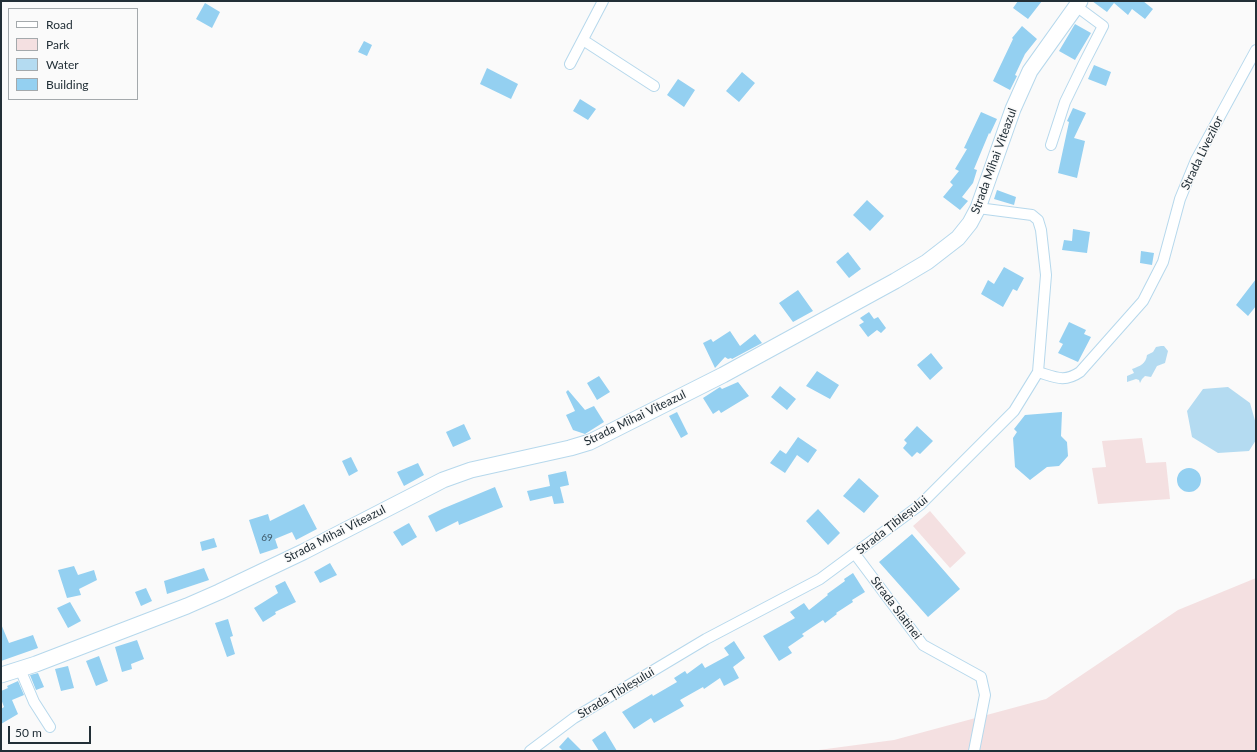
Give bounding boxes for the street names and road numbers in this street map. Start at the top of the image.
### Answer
street label: Strada Mihai Viteazul [968,106,1020,216]
street label: Strada Livezilor [1178,114,1226,192]
street label: Strada Mihai Viteazul [582,387,688,449]
street label: Strada Țibleșului [853,493,931,557]
street label: Strada Mihai Viteazul [282,502,388,566]
street label: Strada Slatinei [868,574,924,642]
street label: Strada Țibleșului [575,665,657,721]

